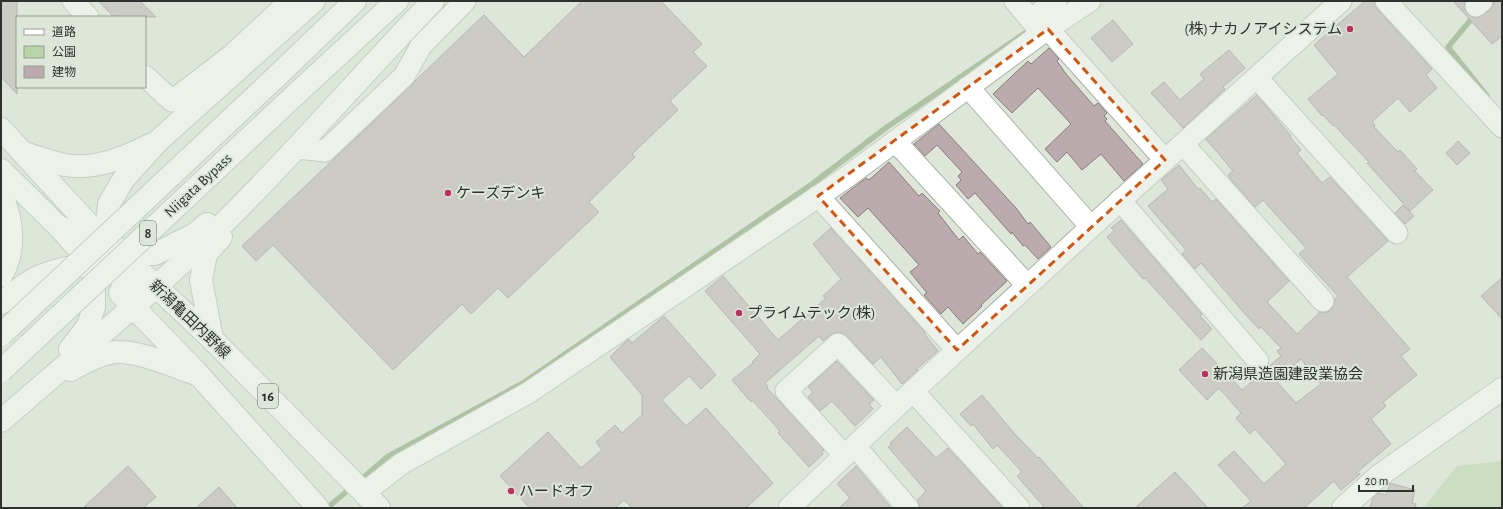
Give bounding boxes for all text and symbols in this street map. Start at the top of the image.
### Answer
legend [16,16,146,88]
place label: (株)ナカノアイシステム [1184,21,1342,37]
marker: (株)ナカノアイシステム [1345,24,1355,34]
text: 道路 [52,25,76,38]
text: 公園 [52,46,76,58]
text: 建物 [52,65,76,78]
street label: Niigata Bypass [162,151,235,220]
place label: ケーズデンキ [456,185,545,201]
marker: ケーズデンキ [443,188,453,198]
road number: 8 [140,221,156,245]
street label: 新潟亀田内野線 [147,277,233,361]
place label: プライムテック(株) [747,305,876,321]
marker: プライムテック(株) [734,308,744,318]
place label: 新潟県造園建設業協会 [1213,365,1363,382]
marker: 新潟県造園建設業協会 [1200,369,1210,379]
road number: 16 [258,384,278,408]
scale bar [1359,467,1413,493]
text: 20 m [1365,475,1388,487]
place label: ハードオフ [519,484,594,499]
marker: ハードオフ [506,486,516,496]

